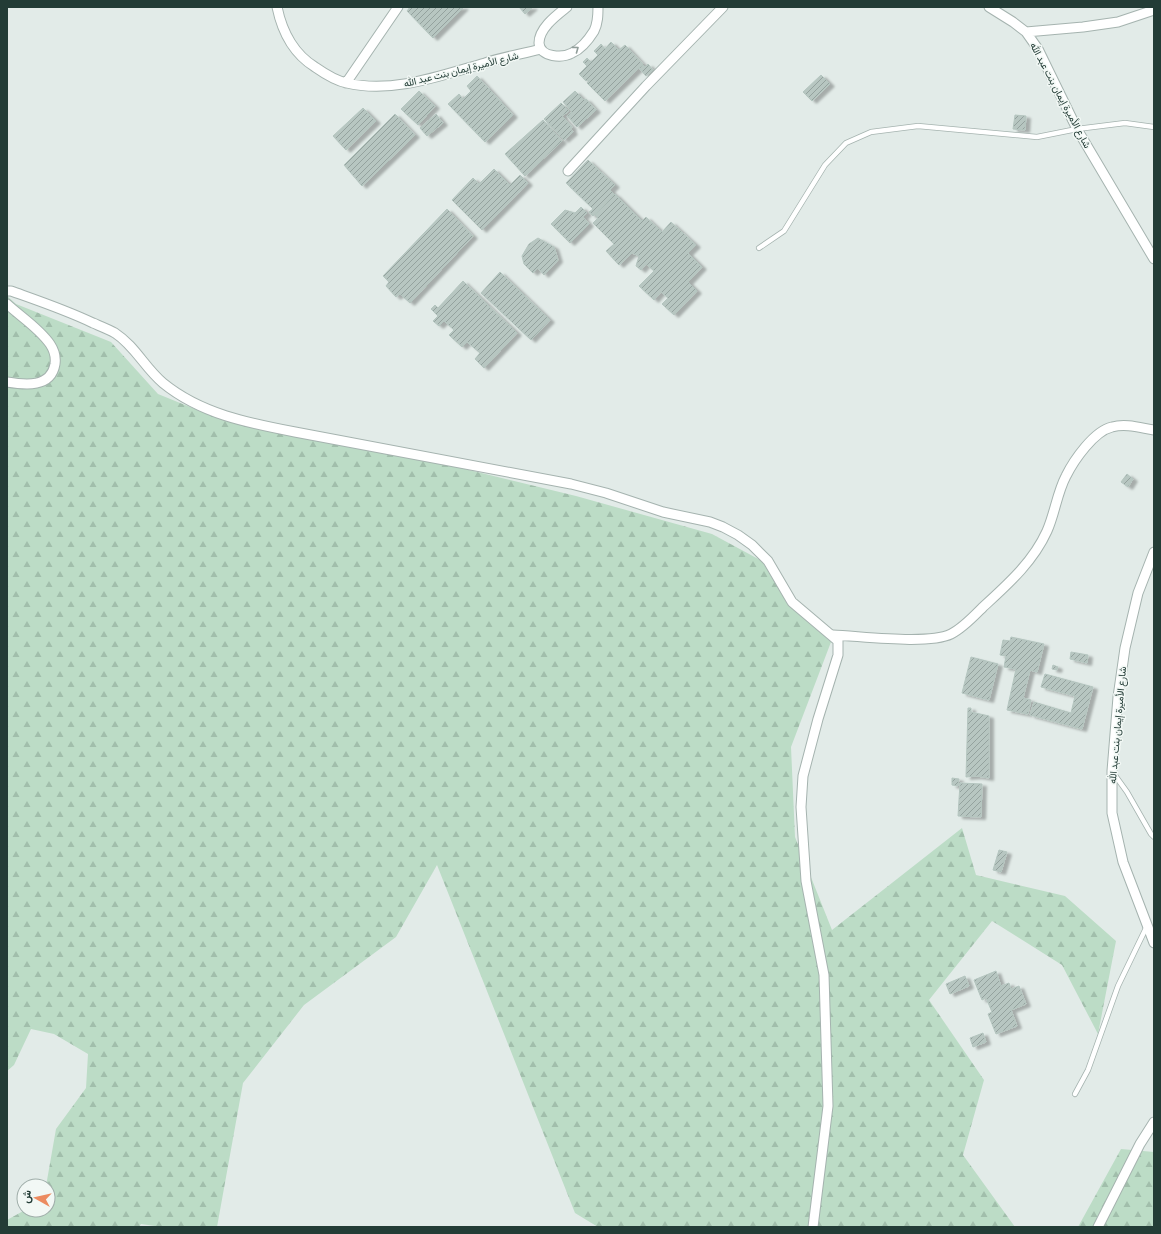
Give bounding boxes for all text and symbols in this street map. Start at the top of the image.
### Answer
street label: شارع الأميرة إيمان بنت عبد الله [1027,40,1095,150]
one-way arrow [572,47,579,54]
street label: شارع الأميرة إيمان بنت عبد الله [402,48,520,90]
street label: شارع الأميرة إيمان بنت عبد الله [1105,666,1129,784]
north arrow [16,1178,56,1218]
text: ش [17,1189,34,1204]

